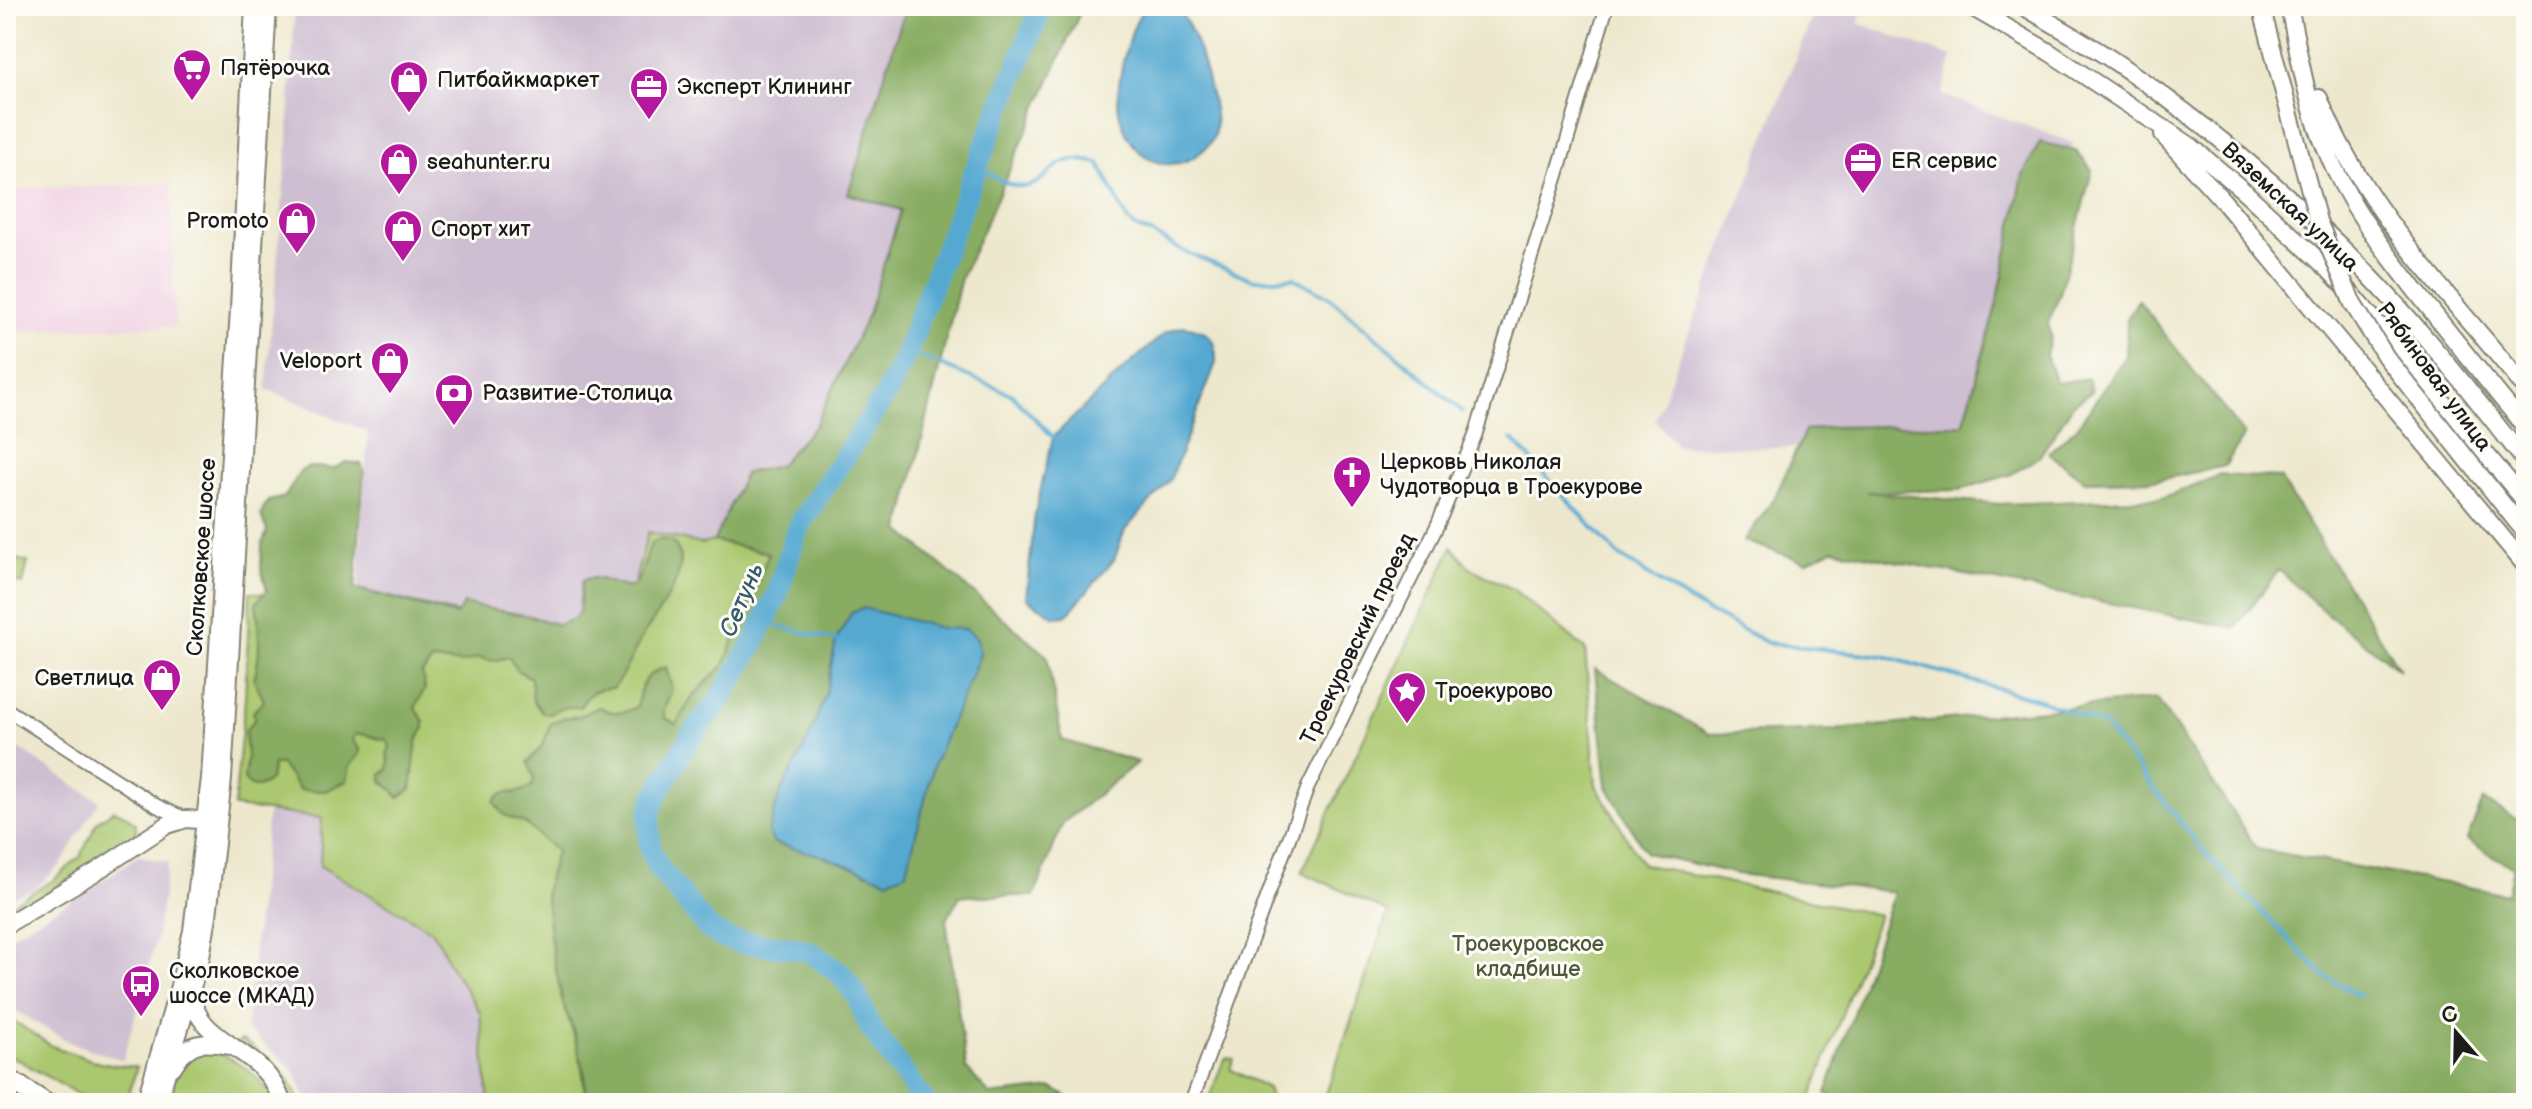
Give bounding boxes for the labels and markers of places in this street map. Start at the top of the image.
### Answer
supermarket icon: Пятёрочка [171,47,213,102]
place label: Пятёрочка [220,55,330,82]
shop icon: Питбайкмаркет [388,59,430,114]
office icon: Эксперт Клининг [628,66,670,121]
place label: Питбайкмаркет [437,67,600,94]
place label: Эксперт Клининг [677,74,852,101]
office icon: ER сервис [1842,140,1884,195]
shop icon: seahunter.ru [378,141,420,196]
place label: ER сервис [1891,148,1997,175]
place label: seahunter.ru [427,149,550,176]
shop icon: Promoto [276,200,318,255]
place label: Promoto [186,208,269,235]
shop icon: Спорт хит [382,208,424,263]
place label: Спорт хит [431,216,531,243]
shop icon: Veloport [369,340,411,395]
place label: Veloport [280,348,362,375]
bank icon: Развитие-Столица [433,372,475,427]
place label: Развитие-Столица [482,380,673,407]
place label: Церковь Николая Чудотворца в Троекурове [1380,449,1643,501]
church icon: Церковь Николая Чудотворца в Троекурове [1331,454,1373,509]
shop icon: Светлица [141,657,183,712]
place label: Светлица [34,665,134,692]
place icon: Троекурово [1386,670,1428,725]
place label: Троекурово [1435,678,1553,705]
place label: Сколковское шоссе (МКАД) [169,958,315,1010]
bus stop icon: Сколковское шоссе (МКАД) [120,963,162,1018]

